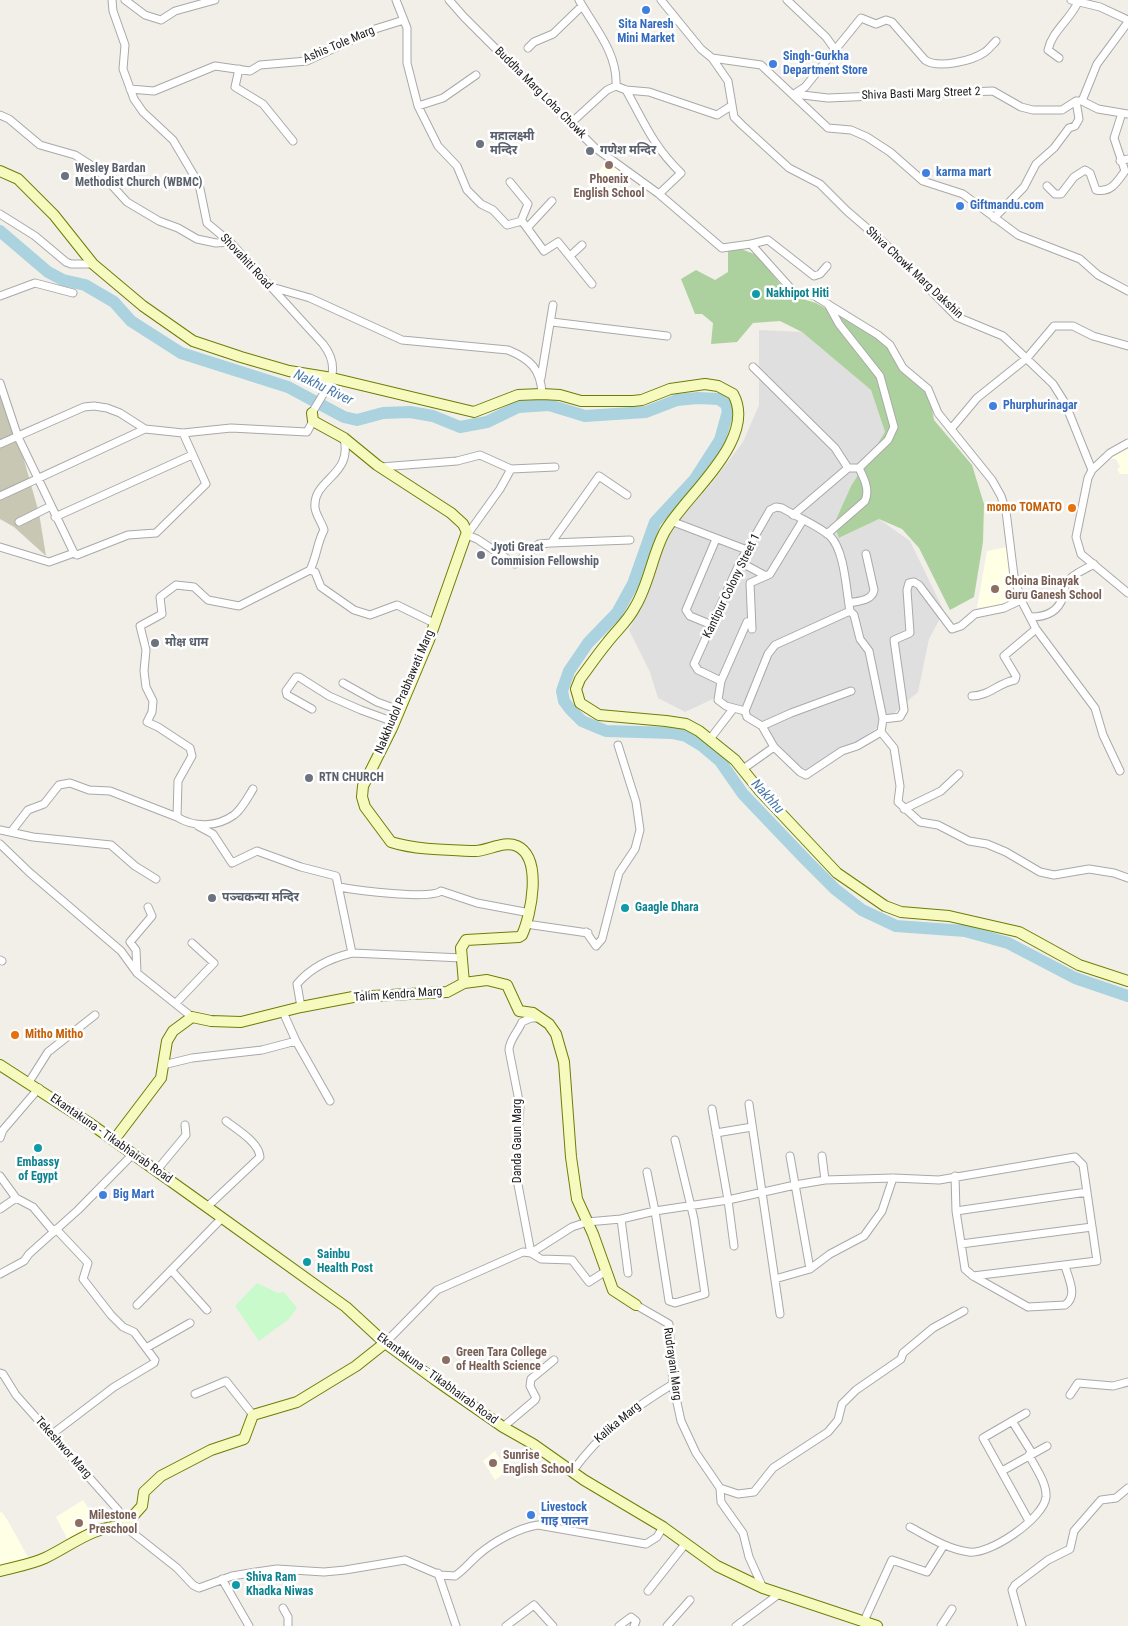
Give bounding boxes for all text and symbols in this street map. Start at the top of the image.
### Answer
marker: Sita Naresh Mini Market [640,4,652,16]
place label: Sita Naresh Mini Market [617,18,675,46]
street label: Ashis Tole Marg [301,23,377,67]
street label: Buddha Marg Loha Chowk [491,44,589,142]
place label: Singh-Gurkha Department Store [783,50,868,78]
marker: Singh-Gurkha Department Store [767,58,779,70]
street label: Shiva Basti Marg Street 2 [861,85,981,103]
place label: महालक्ष्मी मन्दिर [490,130,534,158]
marker: महालक्ष्मी मन्दिर [474,138,486,150]
place label: गणेश मन्दिर [600,144,656,158]
marker: गणेश मन्दिर [584,145,596,157]
marker: Phoenix English School [603,159,615,171]
place label: Wesley Bardan Methodist Church (WBMC) [75,162,202,190]
place label: karma mart [936,166,991,180]
marker: karma mart [920,167,932,179]
marker: Wesley Bardan Methodist Church (WBMC) [59,170,71,182]
place label: Phoenix English School [574,173,644,201]
place label: Giftmandu.com [970,199,1044,213]
marker: Giftmandu.com [954,200,966,212]
street label: Shiva Chowk Marg Dakshin [862,224,966,322]
street label: Shovahiti Road [217,231,275,293]
place label: Nakhipot Hiti [766,287,829,301]
marker: Nakhipot Hiti [750,288,762,300]
water label: Nakhu River [291,366,355,410]
place label: Phurphurinagar [1003,399,1078,413]
marker: Phurphurinagar [987,400,999,412]
place label: momo TOMATO [987,501,1062,515]
marker: momo TOMATO [1066,502,1078,514]
street label: Kantipur Colony Street 1 [700,531,764,641]
place label: Jyoti Great Commision Fellowship [491,541,599,569]
marker: Jyoti Great Commision Fellowship [475,549,487,561]
place label: Choina Binayak Guru Ganesh School [1005,575,1102,603]
marker: Choina Binayak Guru Ganesh School [989,583,1001,595]
street label: Nakkhudol Prabhawati Marg [372,628,438,756]
place label: मोक्ष धाम [165,636,208,650]
marker: मोक्ष धाम [149,637,161,649]
place label: RTN CHURCH [319,771,384,785]
marker: RTN CHURCH [303,772,315,784]
water label: Nakhhu [747,776,787,818]
place label: पञ्चकन्या मन्दिर [222,891,299,905]
marker: पञ्चकन्या मन्दिर [206,892,218,904]
place label: Gaagle Dhara [635,901,699,915]
marker: Gaagle Dhara [619,902,631,914]
street label: Talim Kendra Marg [353,985,443,1005]
place label: Mitho Mitho [25,1028,83,1042]
marker: Mitho Mitho [9,1029,21,1041]
street label: Ekantakuna - Tikabhairab Road [47,1091,175,1187]
street label: Danda Gaun Marg [511,1099,525,1183]
marker: Embassy of Egypt [32,1142,44,1154]
place label: Embassy of Egypt [17,1156,59,1184]
place label: Big Mart [113,1188,154,1202]
marker: Big Mart [97,1189,109,1201]
place label: Sainbu Health Post [317,1248,373,1276]
marker: Sainbu Health Post [301,1256,313,1268]
street label: Rudrayani Marg [660,1327,684,1401]
street label: Ekantakuna - Tikabhairab Road [374,1330,500,1428]
place label: Green Tara College of Health Science [456,1346,547,1374]
marker: Green Tara College of Health Science [440,1354,452,1366]
street label: Kalika Marg [592,1399,644,1447]
street label: Tekeshwor Marg [32,1414,94,1482]
place label: Sunrise English School [503,1449,574,1477]
marker: Sunrise English School [487,1457,499,1469]
place label: Livestock गाइ पालन [541,1501,588,1529]
place label: Milestone Preschool [89,1509,137,1537]
marker: Livestock गाइ पालन [525,1509,537,1521]
marker: Milestone Preschool [73,1517,85,1529]
place label: Shiva Ram Khadka Niwas [246,1571,313,1599]
marker: Shiva Ram Khadka Niwas [230,1579,242,1591]

